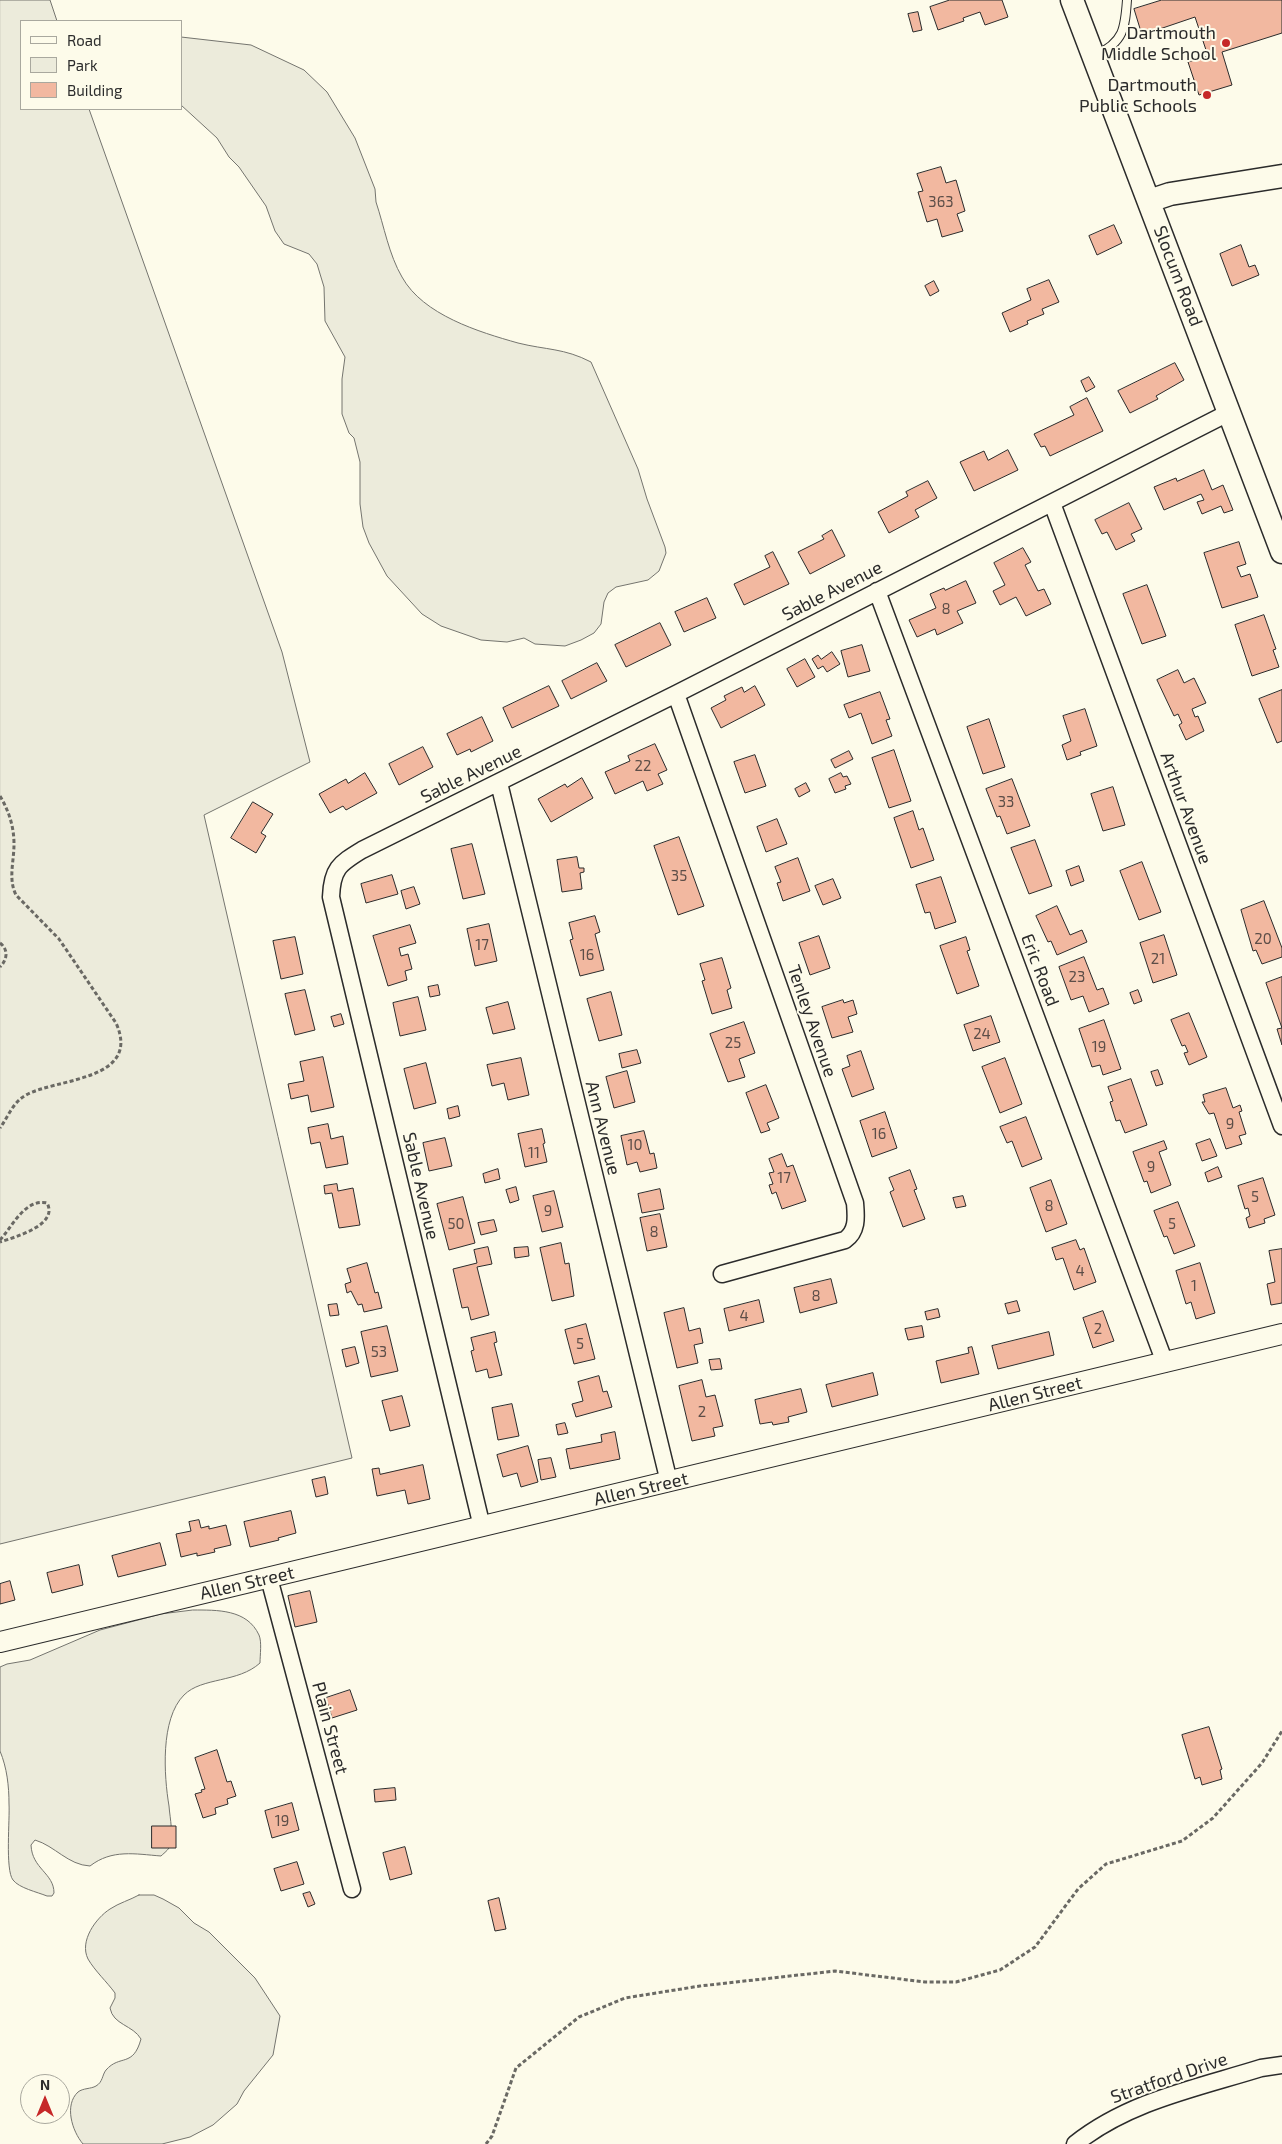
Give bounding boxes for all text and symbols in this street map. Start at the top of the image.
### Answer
legend [20,20,182,110]
place label: Dartmouth Middle School [1101,22,1216,64]
text: Road [67,31,102,49]
marker: Dartmouth Middle School [1220,37,1232,49]
text: Park [67,56,98,74]
place label: Dartmouth Public Schools [1079,74,1197,116]
text: Building [67,81,122,99]
marker: Dartmouth Public Schools [1201,89,1213,101]
house number: 363 [928,193,954,211]
street label: Slocum Road [1149,223,1207,329]
street label: Sable Avenue [778,557,886,625]
house number: 8 [941,600,951,618]
street label: Sable Avenue [417,740,525,808]
street label: Arthur Avenue [1156,749,1216,867]
house number: 22 [635,757,651,775]
house number: 33 [998,793,1014,811]
house number: 35 [671,867,687,885]
house number: 20 [1254,930,1272,948]
street label: Eric Road [1016,931,1064,1009]
house number: 17 [475,936,489,954]
house number: 16 [580,946,594,964]
house number: 21 [1151,950,1165,968]
street label: Tenley Avenue [783,962,841,1080]
house number: 23 [1069,968,1085,986]
house number: 24 [973,1025,991,1043]
house number: 25 [725,1034,741,1052]
house number: 19 [1092,1038,1106,1056]
street label: Ann Avenue [581,1079,625,1177]
house number: 9 [1226,1115,1234,1133]
house number: 16 [872,1125,886,1143]
street label: Sable Avenue [398,1130,444,1242]
house number: 10 [627,1136,643,1154]
house number: 11 [528,1144,540,1162]
house number: 9 [1147,1158,1155,1176]
house number: 17 [777,1169,791,1187]
house number: 5 [1251,1188,1259,1206]
house number: 8 [1044,1197,1054,1215]
house number: 9 [544,1202,552,1220]
house number: 50 [447,1215,465,1233]
house number: 5 [1168,1215,1176,1233]
house number: 8 [649,1223,659,1241]
house number: 4 [1075,1262,1085,1280]
house number: 1 [1191,1277,1197,1295]
house number: 8 [811,1287,821,1305]
house number: 4 [739,1307,749,1325]
house number: 2 [1094,1320,1102,1338]
house number: 5 [576,1335,584,1353]
house number: 53 [371,1343,387,1361]
street label: Allen Street [986,1372,1084,1416]
house number: 2 [698,1403,706,1421]
street label: Allen Street [592,1468,690,1510]
street label: Allen Street [198,1562,296,1604]
street label: Plain Street [307,1679,353,1777]
house number: 19 [275,1812,289,1830]
street label: Stratford Drive [1108,2048,1230,2108]
north arrow [20,2074,70,2124]
text: N [40,2076,50,2093]

